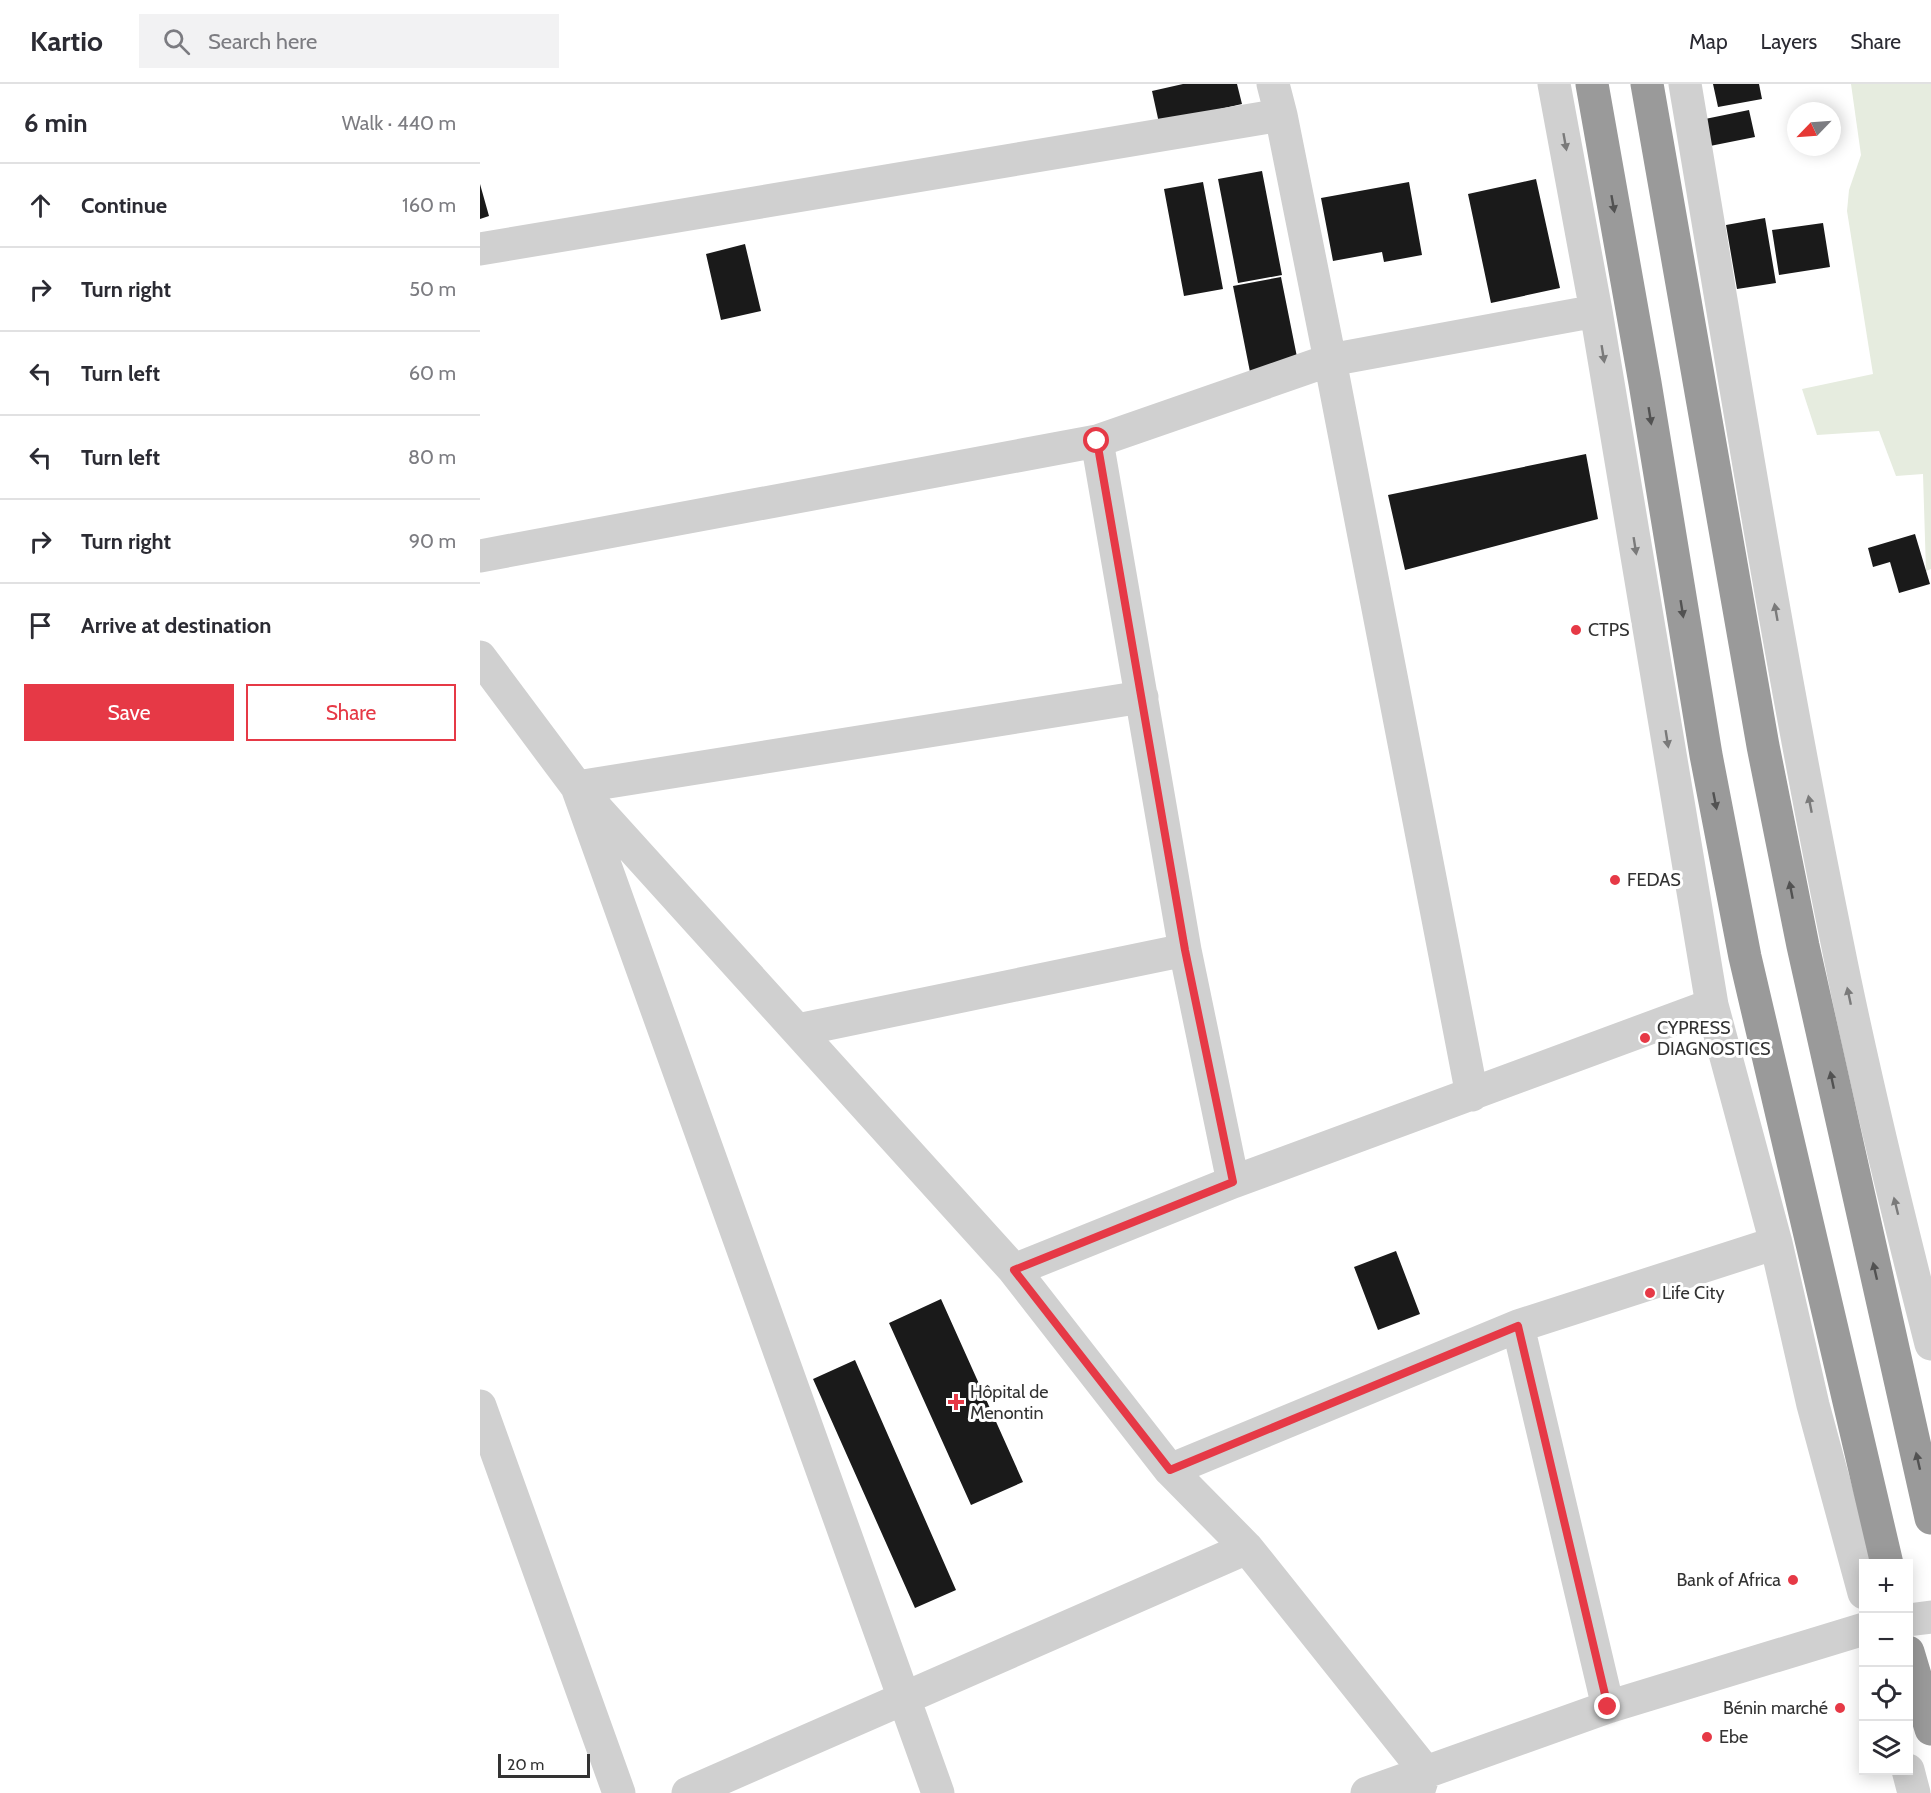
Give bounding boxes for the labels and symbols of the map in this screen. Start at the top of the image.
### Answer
north arrow [1787,102,1841,156]
one-way arrow [1561,132,1570,151]
one-way arrow [1609,194,1618,213]
one-way arrow [1599,345,1608,364]
one-way arrow [1646,407,1655,426]
route start [1083,427,1109,453]
one-way arrow [1631,537,1640,556]
one-way arrow [1678,599,1687,618]
one-way arrow [1771,603,1780,622]
place label: CTPS [1588,619,1630,641]
marker: CTPS [1569,623,1583,637]
one-way arrow [1663,729,1672,748]
one-way arrow [1711,792,1720,811]
one-way arrow [1805,795,1814,814]
place label: FEDAS [1627,869,1681,891]
marker: FEDAS [1608,873,1622,887]
one-way arrow [1786,880,1796,899]
one-way arrow [1843,986,1853,1005]
place label: CYPRESS DIAGNOSTICS [1657,1017,1771,1060]
marker: CYPRESS DIAGNOSTICS [1638,1031,1652,1045]
one-way arrow [1827,1071,1837,1090]
one-way arrow [1890,1197,1900,1215]
one-way arrow [1869,1261,1879,1280]
place label: Life City [1662,1282,1725,1304]
marker: Life City [1643,1286,1657,1300]
place label: Hôpital de Menontin [970,1381,1048,1424]
marker: Hôpital de Menontin [947,1393,965,1411]
one-way arrow [1913,1451,1922,1470]
place label: Bank of Africa [1677,1569,1781,1591]
marker: Bank of Africa [1786,1573,1800,1587]
route end [1594,1693,1620,1719]
place label: Bénin marché [1723,1697,1828,1719]
marker: Bénin marché [1833,1701,1847,1715]
place label: Ebe [1719,1726,1748,1748]
marker: Ebe [1700,1730,1714,1744]
scale bar [498,1751,590,1778]

